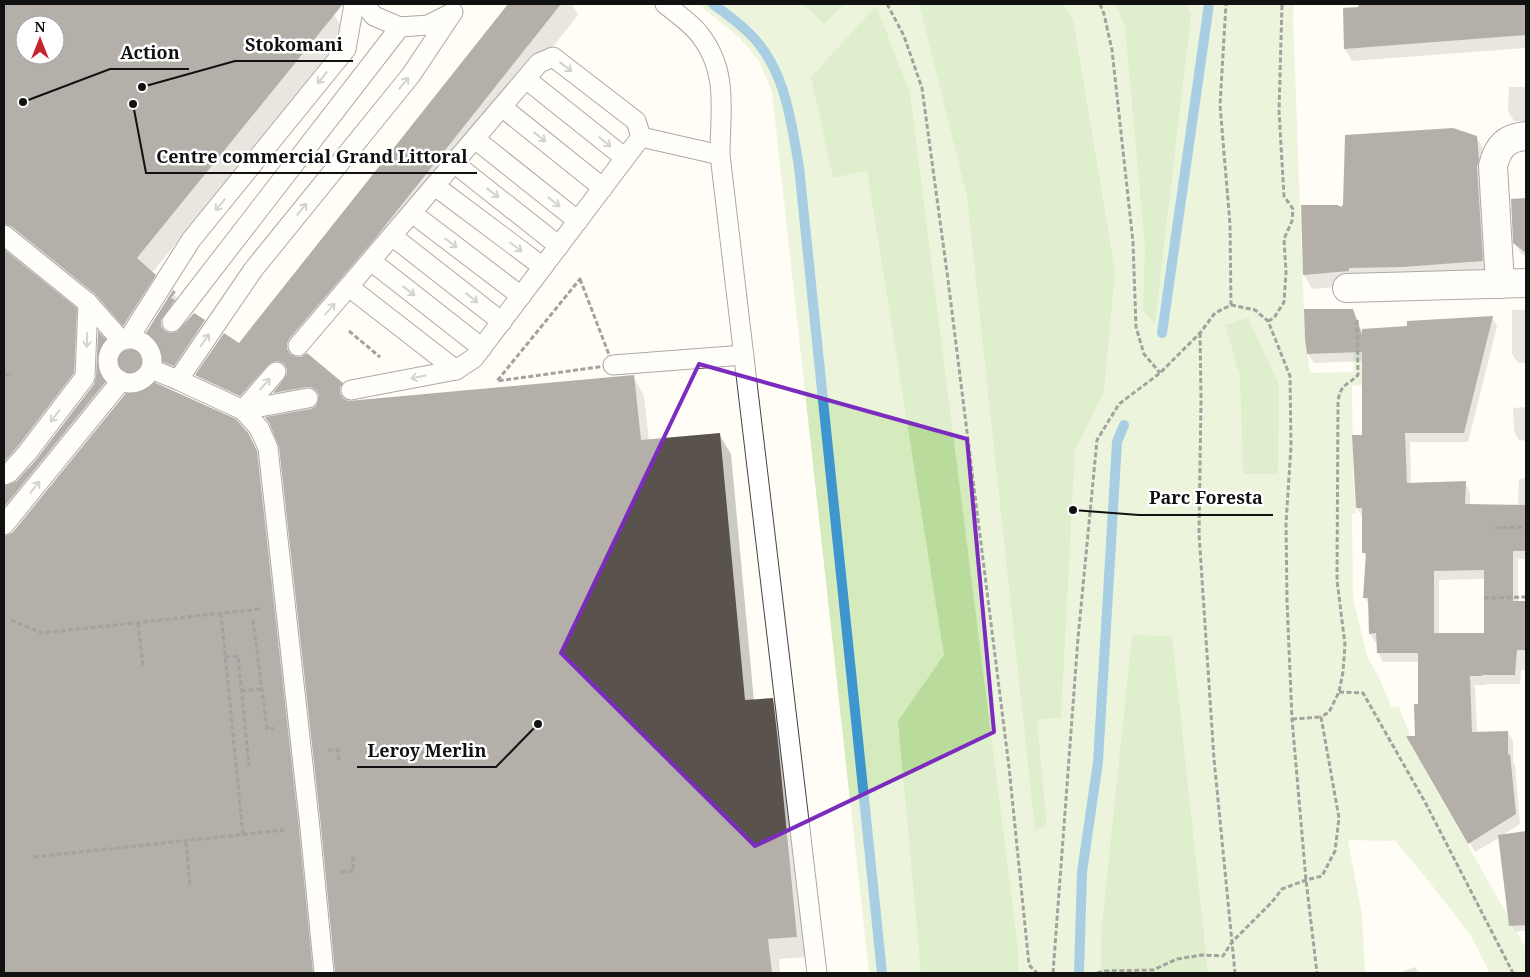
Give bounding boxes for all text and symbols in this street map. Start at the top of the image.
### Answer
north arrow [15,15,65,65]
text: N [34,17,46,36]
callout: Stokomani [235,28,353,61]
text: Stokomani [245,32,344,56]
callout: Action [110,36,189,69]
text: Action [120,40,180,64]
one-way arrow [559,62,572,73]
one-way arrow [316,72,327,85]
one-way arrow [399,77,410,90]
one-way arrow [533,132,546,143]
one-way arrow [598,136,611,147]
callout: Centre commercial Grand Littoral [146,140,477,173]
text: Centre commercial Grand Littoral [156,144,468,168]
one-way arrow [486,188,499,199]
one-way arrow [547,197,561,207]
one-way arrow [214,198,225,211]
one-way arrow [297,203,308,216]
one-way arrow [444,238,458,248]
one-way arrow [509,242,523,252]
one-way arrow [402,286,415,297]
one-way arrow [465,293,478,304]
one-way arrow [324,303,335,316]
one-way arrow [82,332,91,348]
one-way arrow [200,333,210,347]
one-way arrow [410,373,426,383]
one-way arrow [259,378,270,391]
one-way arrow [50,409,61,422]
one-way arrow [29,481,40,494]
callout: Parc Foresta [1139,482,1273,515]
text: Parc Foresta [1149,485,1263,509]
callout: Leroy Merlin [357,734,496,767]
text: Leroy Merlin [368,738,486,762]

